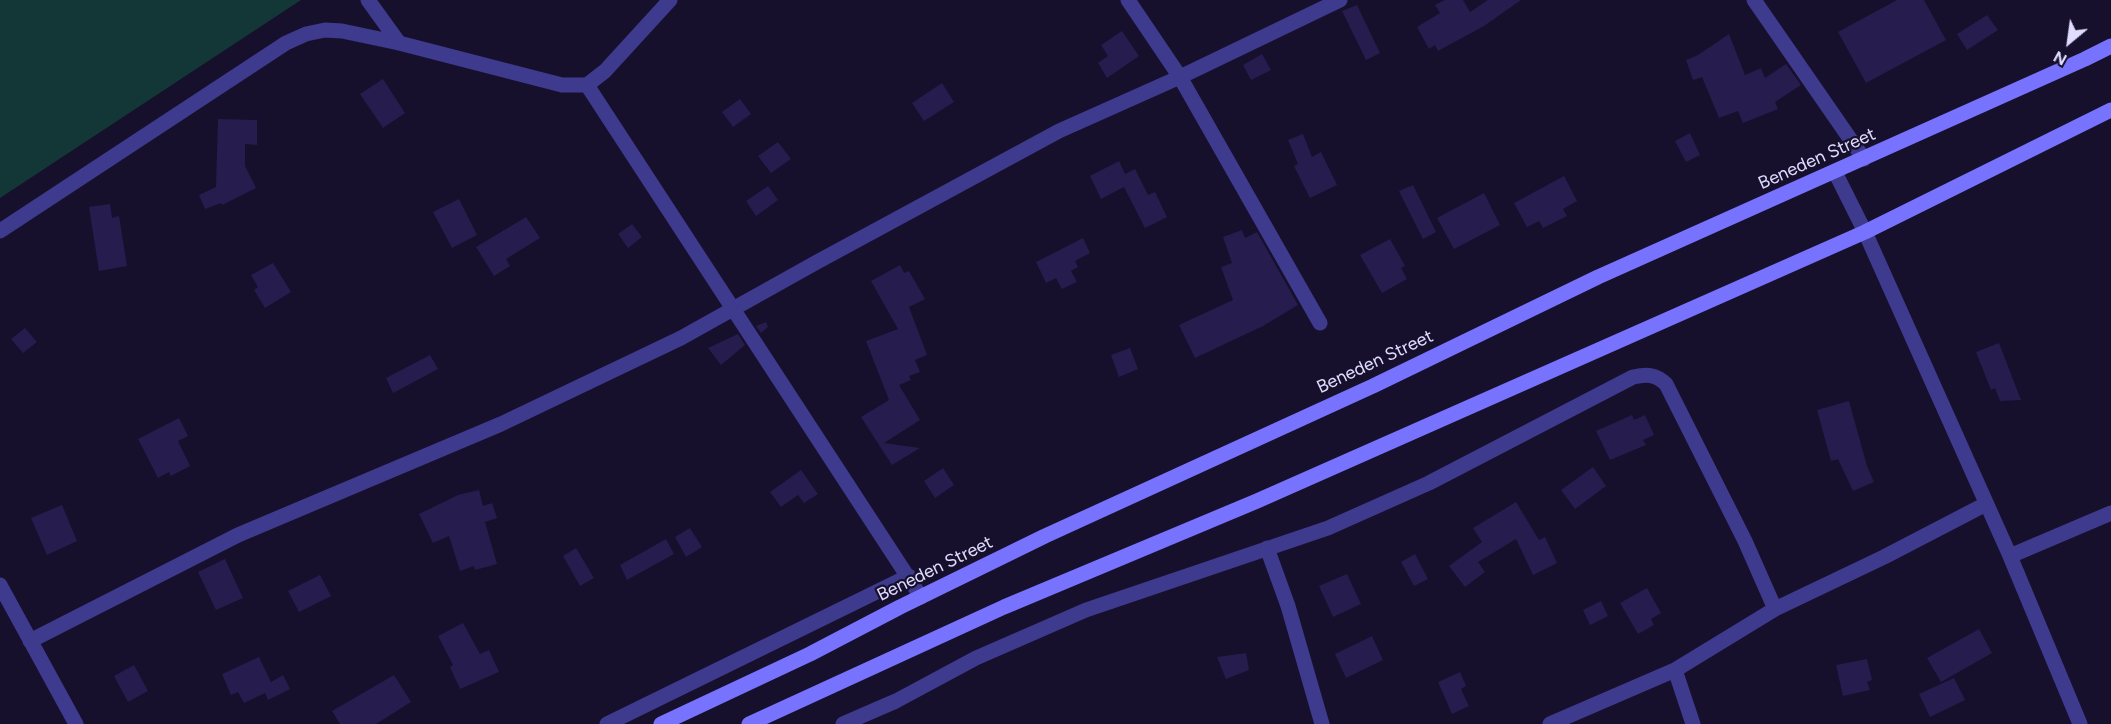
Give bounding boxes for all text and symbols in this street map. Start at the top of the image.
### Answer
north arrow [2039,12,2099,72]
text: N [2050,47,2070,69]
street label: Beneden Street [1755,124,1879,194]
street label: Beneden Street [1313,326,1437,398]
street label: Beneden Street [874,532,996,606]

